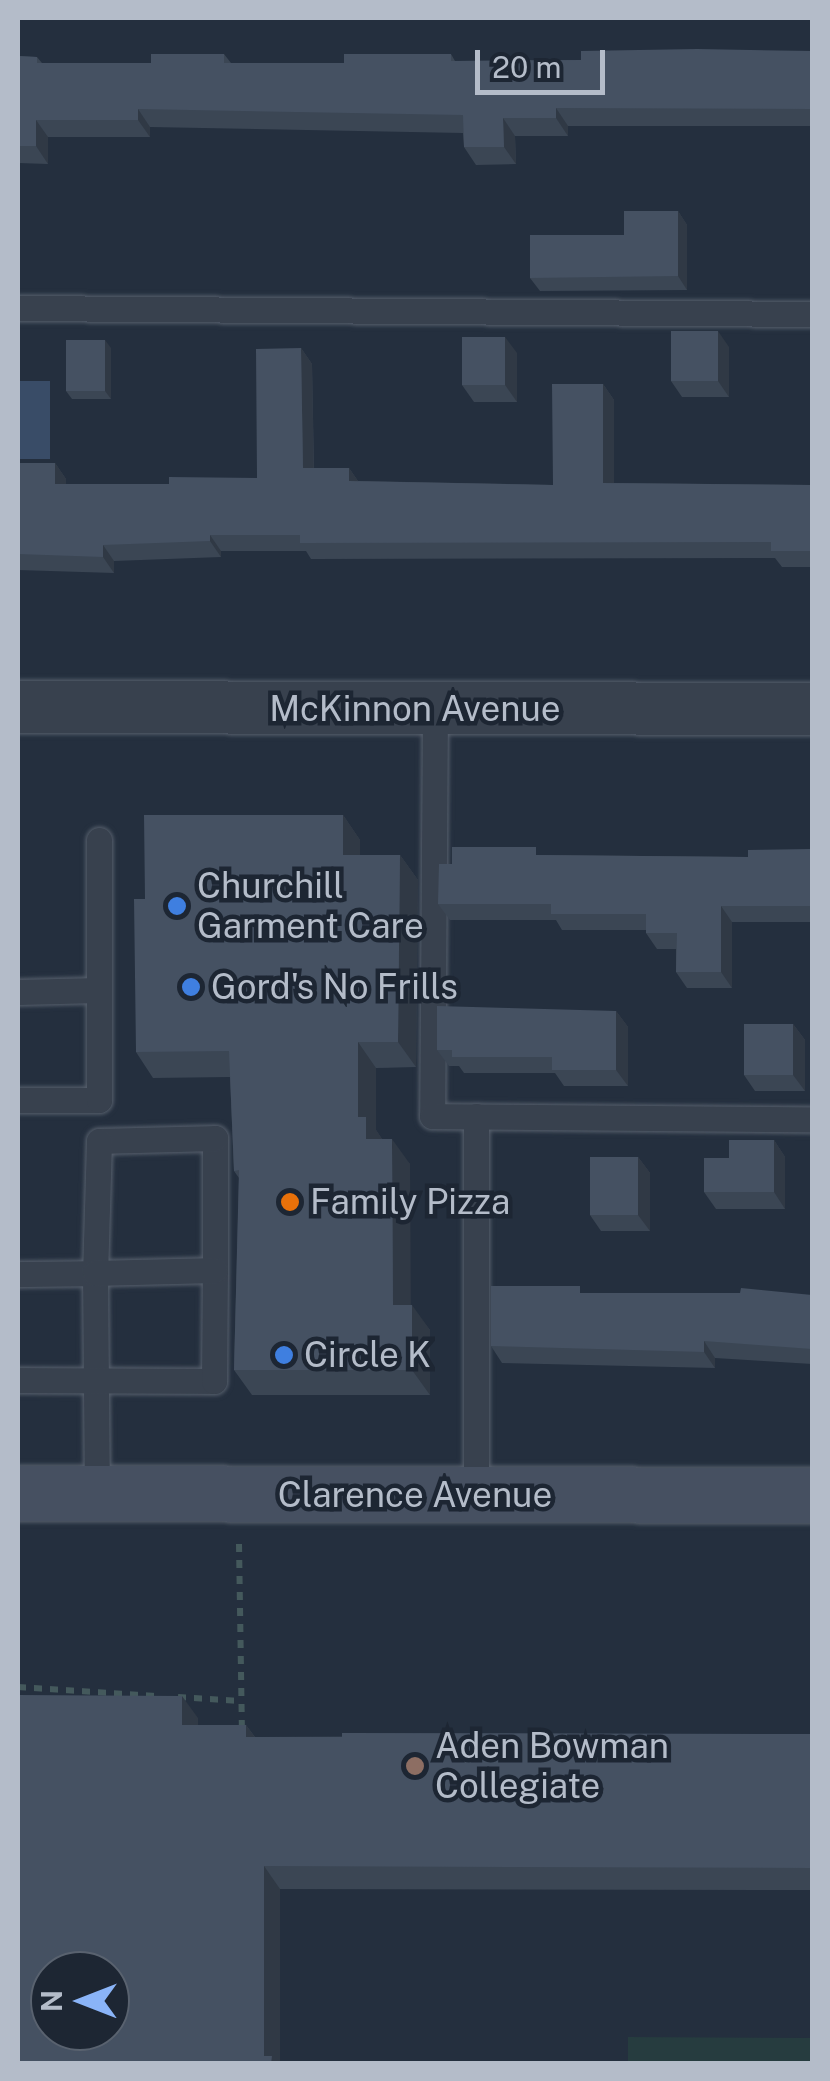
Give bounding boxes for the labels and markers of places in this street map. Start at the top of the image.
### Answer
place label: Churchill Garment Care [197,865,424,947]
marker: Churchill Garment Care [166,895,188,917]
place label: Gord's No Frills [211,966,458,1008]
marker: Gord's No Frills [180,976,202,998]
place label: Family Pizza [310,1181,511,1223]
marker: Family Pizza [279,1191,301,1213]
place label: Circle K [304,1334,431,1376]
marker: Circle K [273,1344,295,1366]
place label: Aden Bowman Collegiate [435,1725,669,1807]
marker: Aden Bowman Collegiate [404,1755,426,1777]

